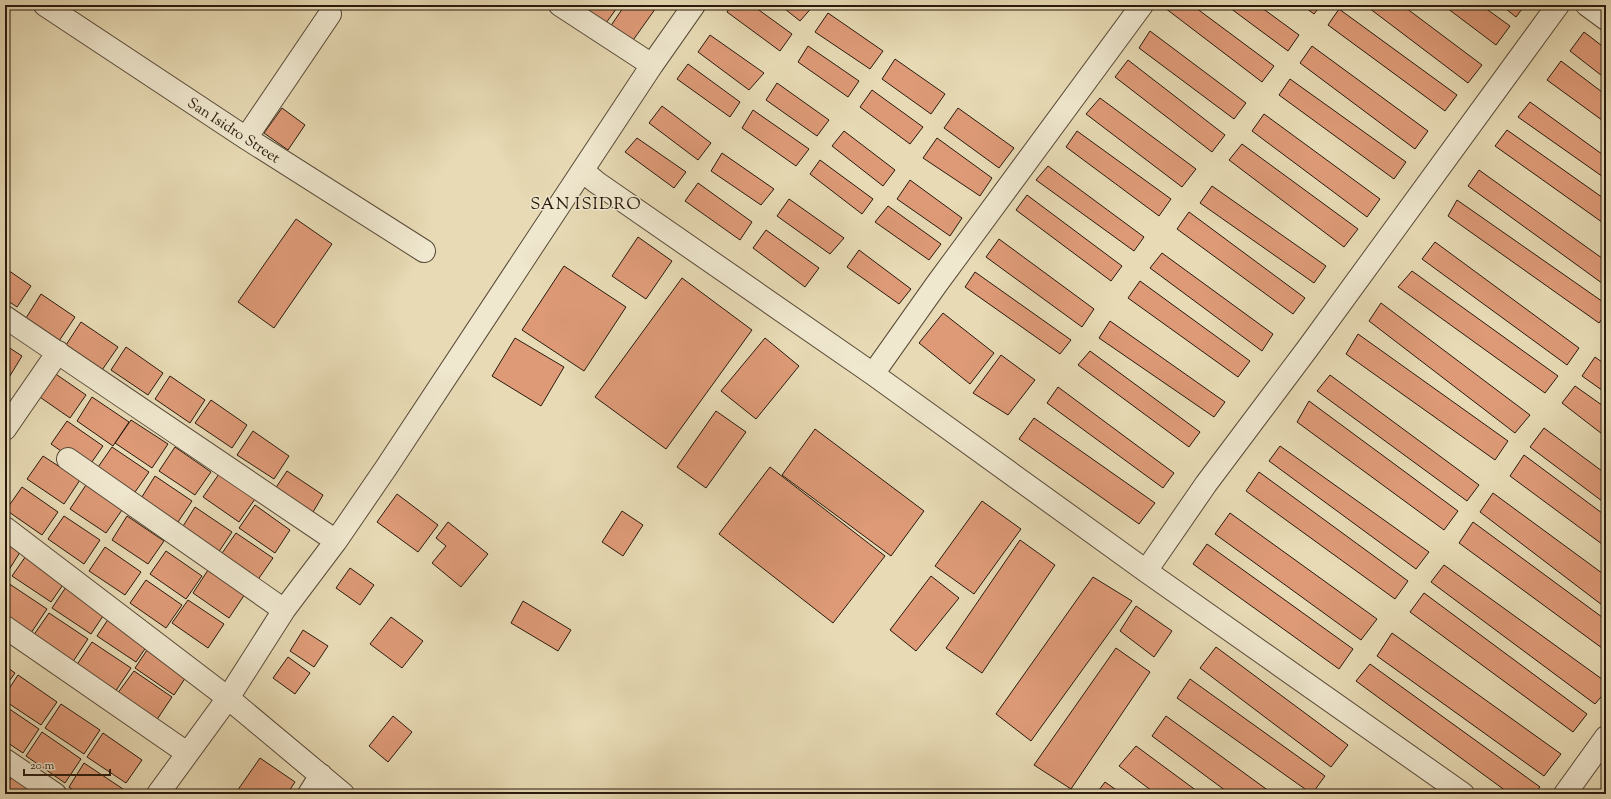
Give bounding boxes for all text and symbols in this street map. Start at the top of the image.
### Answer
street label: San Isidro Street [183,93,284,169]
district label: SAN ISIDRO [530,193,642,217]
scale bar [24,751,110,777]
text: 20 m [30,757,55,775]

